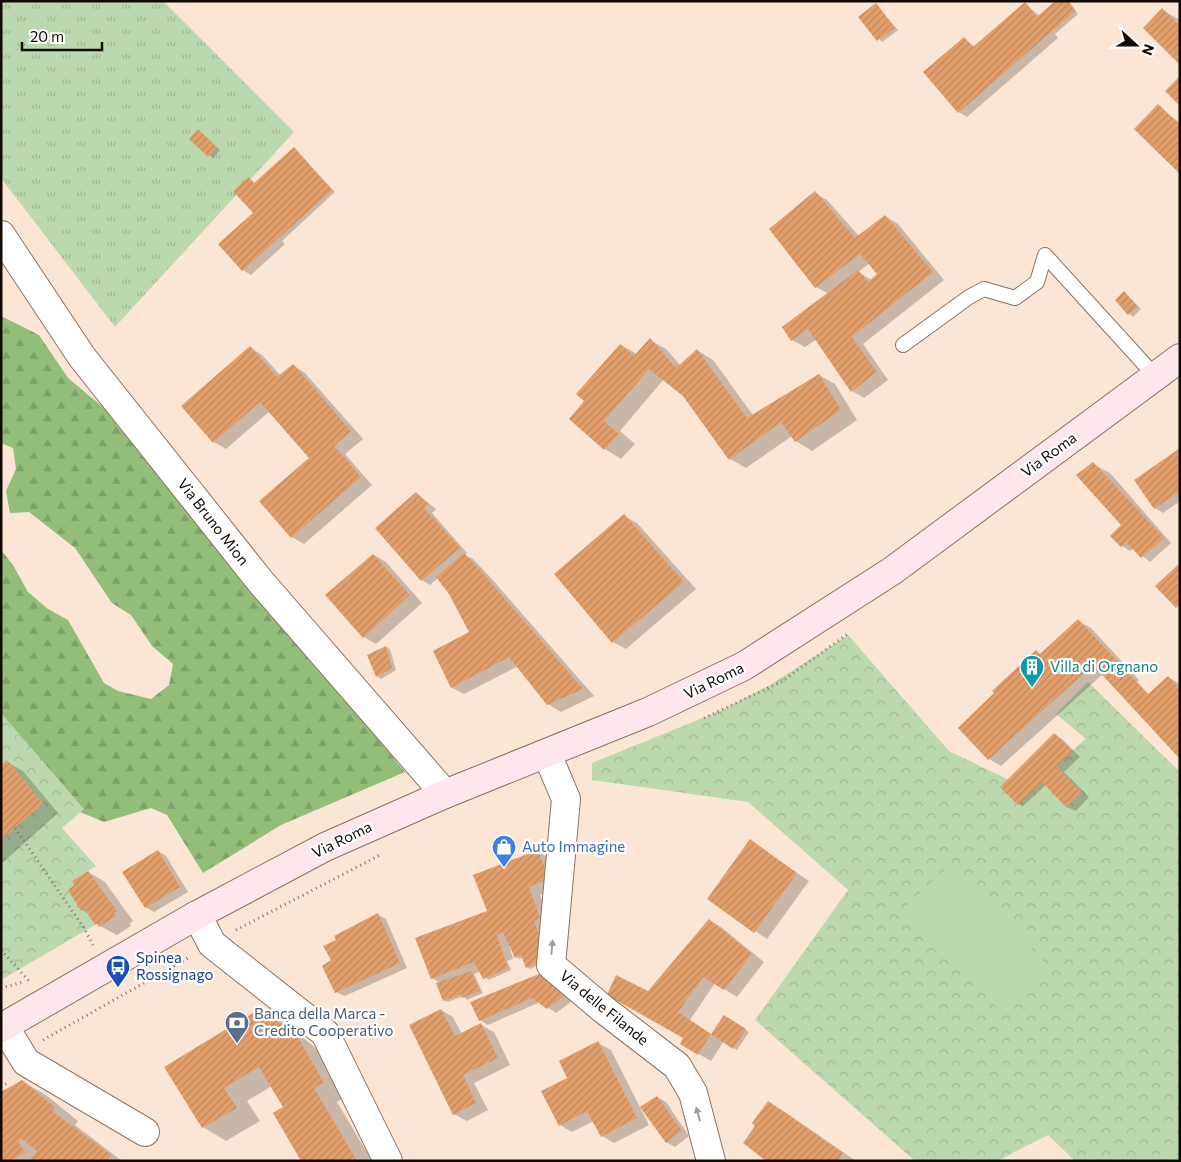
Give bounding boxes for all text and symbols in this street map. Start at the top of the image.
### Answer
scale bar [22,20,102,52]
north arrow [1111,20,1161,70]
text: 20 m [30,27,64,45]
text: N [1139,42,1158,58]
street label: Via Roma [1017,428,1080,480]
street label: Via Bruno Mion [174,474,253,568]
building icon: Villa di Orgnano [1019,654,1045,688]
place label: Villa di Orgnano [1050,657,1158,675]
street label: Via Roma [681,658,746,702]
street label: Via Roma [309,817,374,861]
shop icon: Auto Immagine [491,834,517,868]
place label: Auto Immagine [522,837,625,855]
one-way arrow [549,939,557,955]
place label: Spinea Rossignago [136,948,213,983]
bus stop icon: Spinea Rossignago [105,954,131,988]
street label: Via delle Filande [557,966,653,1049]
place label: Banca della Marca - Credito Cooperativo [254,1004,393,1039]
bank icon: Banca della Marca - Credito Cooperativo [224,1010,250,1044]
one-way arrow [694,1106,702,1121]

